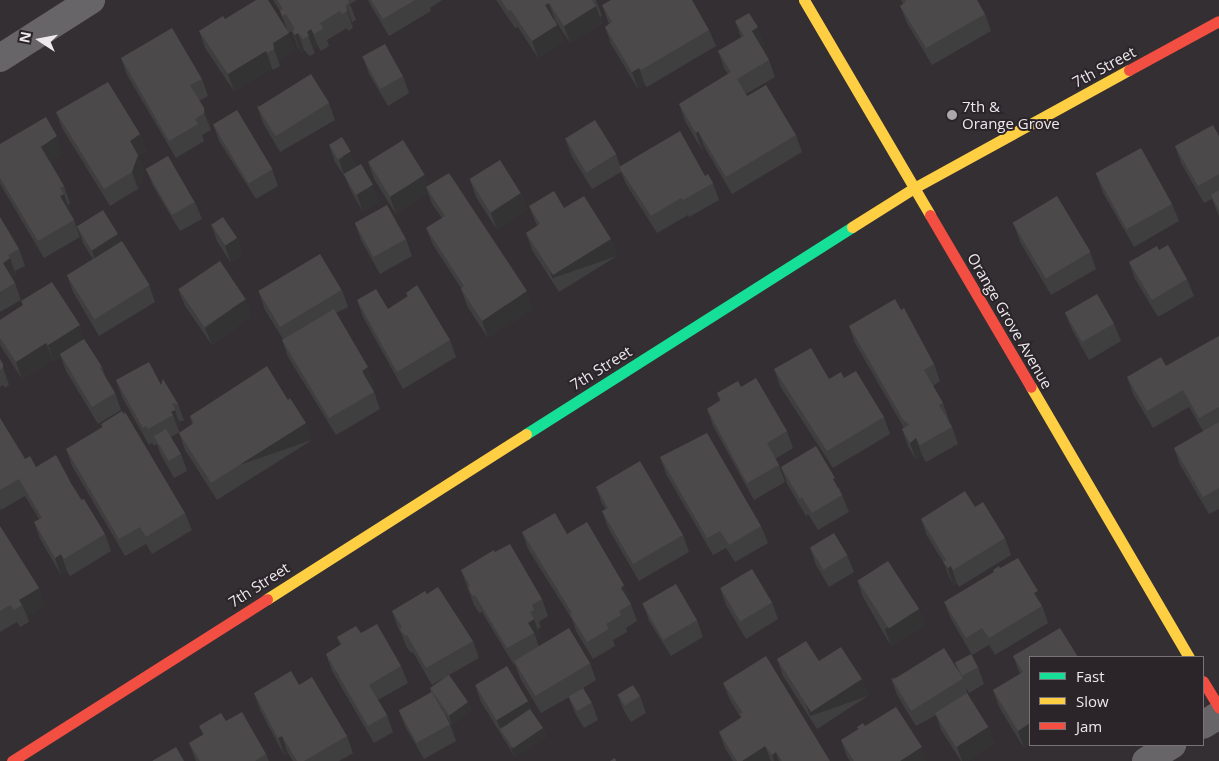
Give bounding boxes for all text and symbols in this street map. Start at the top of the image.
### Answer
north arrow [15,15,65,65]
text: N [14,30,35,44]
street label: 7th Street [1069,43,1139,91]
place label: 7th & Orange Grove [962,97,1060,132]
marker: 7th & Orange Grove [946,109,958,121]
street label: Orange Grove Avenue [964,250,1056,392]
street label: 7th Street [567,342,635,394]
street label: 7th Street [225,559,293,611]
legend [1029,656,1204,746]
text: Fast [1076,666,1105,686]
text: Slow [1076,691,1109,711]
text: Jam [1076,716,1102,736]

